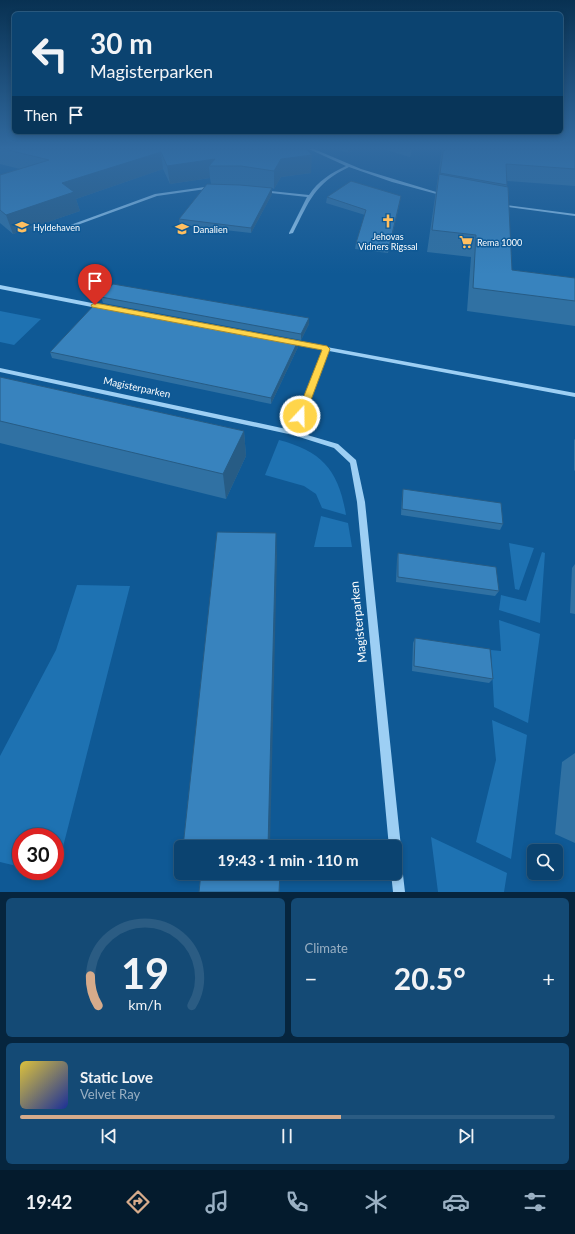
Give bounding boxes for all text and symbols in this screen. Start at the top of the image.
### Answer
text: 30 m [90,26,153,60]
icon: left [24,28,76,80]
text: Magisterparken [90,60,213,82]
icon: arrive [65,104,87,126]
text: Then [24,106,57,124]
church icon: Jehovas Vidners Rigssal [380,213,396,229]
school or university icon: Hyldehaven [14,219,30,235]
school or university icon: Danalien [174,221,190,237]
place label: Hyldehaven [33,222,80,233]
place label: Danalien [193,224,228,235]
place label: Jehovas Vidners Rigssal [358,231,418,252]
supermarket icon: Rema 1000 [458,234,474,250]
place label: Rema 1000 [477,237,522,248]
pin [78,264,112,305]
icon: arrive [84,270,106,292]
street label: Magisterparken [102,374,172,400]
position arrow [279,395,321,437]
street label: Magisterparken [346,580,370,664]
speed limit sign: 30 [12,828,64,880]
map controls [527,844,563,880]
button: search [527,844,563,880]
text: 19:43 · 1 min · 110 m [218,851,358,869]
text: Climate [305,940,348,956]
text: 19 [121,947,169,997]
text: 20.5° [394,960,466,996]
text: − [305,965,317,992]
text: + [542,965,555,992]
text: km/h [129,995,162,1012]
text: Static Love [80,1068,153,1086]
text: Velvet Ray [80,1086,140,1102]
icon: previous [98,1125,120,1147]
icon: pause [276,1125,298,1147]
icon: next [455,1125,477,1147]
icon: directions [124,1188,152,1216]
icon: music [203,1188,231,1216]
icon: phone [283,1188,311,1216]
icon: climate [362,1188,390,1216]
icon: car [442,1188,470,1216]
icon: filters [521,1188,549,1216]
text: 19:42 [26,1191,72,1213]

